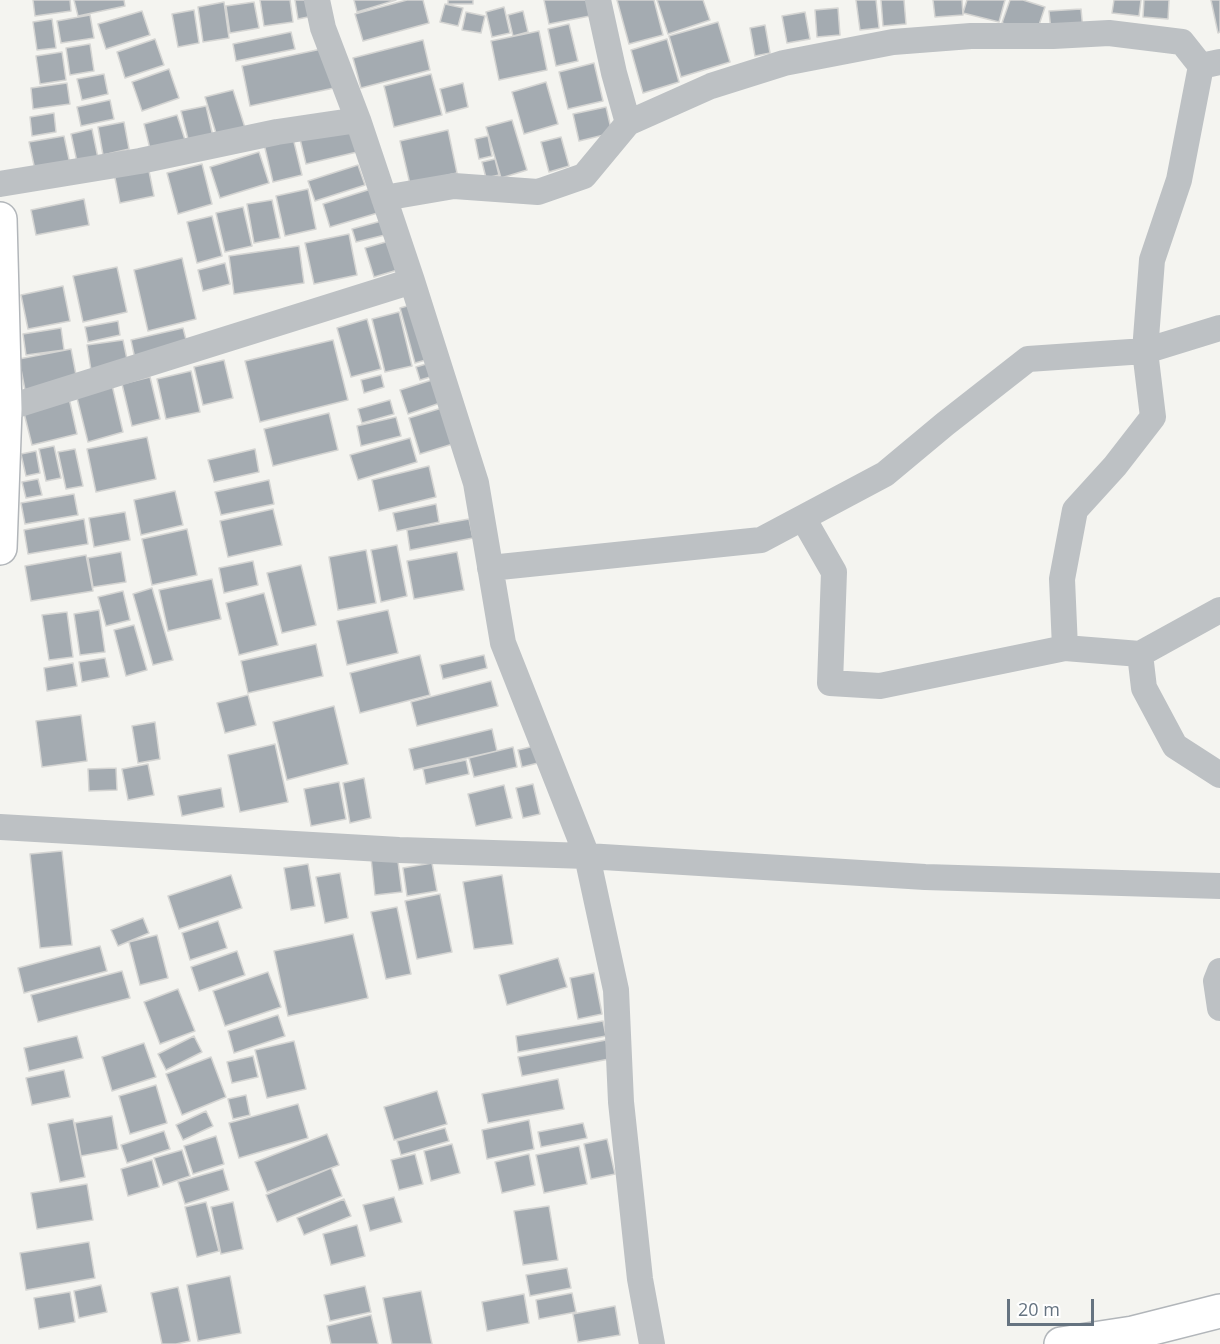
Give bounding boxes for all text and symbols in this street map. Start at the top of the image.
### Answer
scale bar [1010,1287,1097,1325]
text: 20 m [1018,1297,1060,1321]

